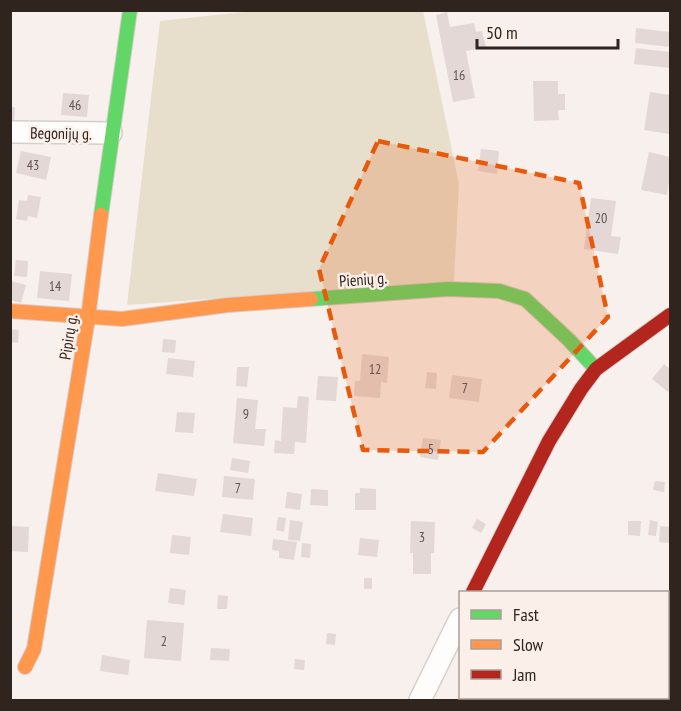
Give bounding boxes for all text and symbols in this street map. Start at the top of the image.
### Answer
scale bar [477,12,618,50]
text: 50 m [486,21,518,44]
house number: 16 [453,66,465,84]
house number: 46 [69,96,81,114]
street label: Begonijų g. [30,122,92,144]
house number: 43 [27,156,39,174]
house number: 20 [595,209,607,227]
street label: Pienių g. [338,267,388,291]
house number: 14 [49,277,62,295]
street label: Pipirų g. [55,313,81,361]
house number: 12 [369,360,381,378]
house number: 7 [462,379,468,397]
house number: 9 [243,405,249,423]
house number: 5 [428,440,434,458]
house number: 7 [235,479,241,497]
house number: 3 [419,528,425,546]
legend [459,591,669,699]
text: Fast [513,603,539,626]
house number: 2 [161,632,167,650]
text: Slow [513,633,544,656]
text: Jam [512,663,536,686]

